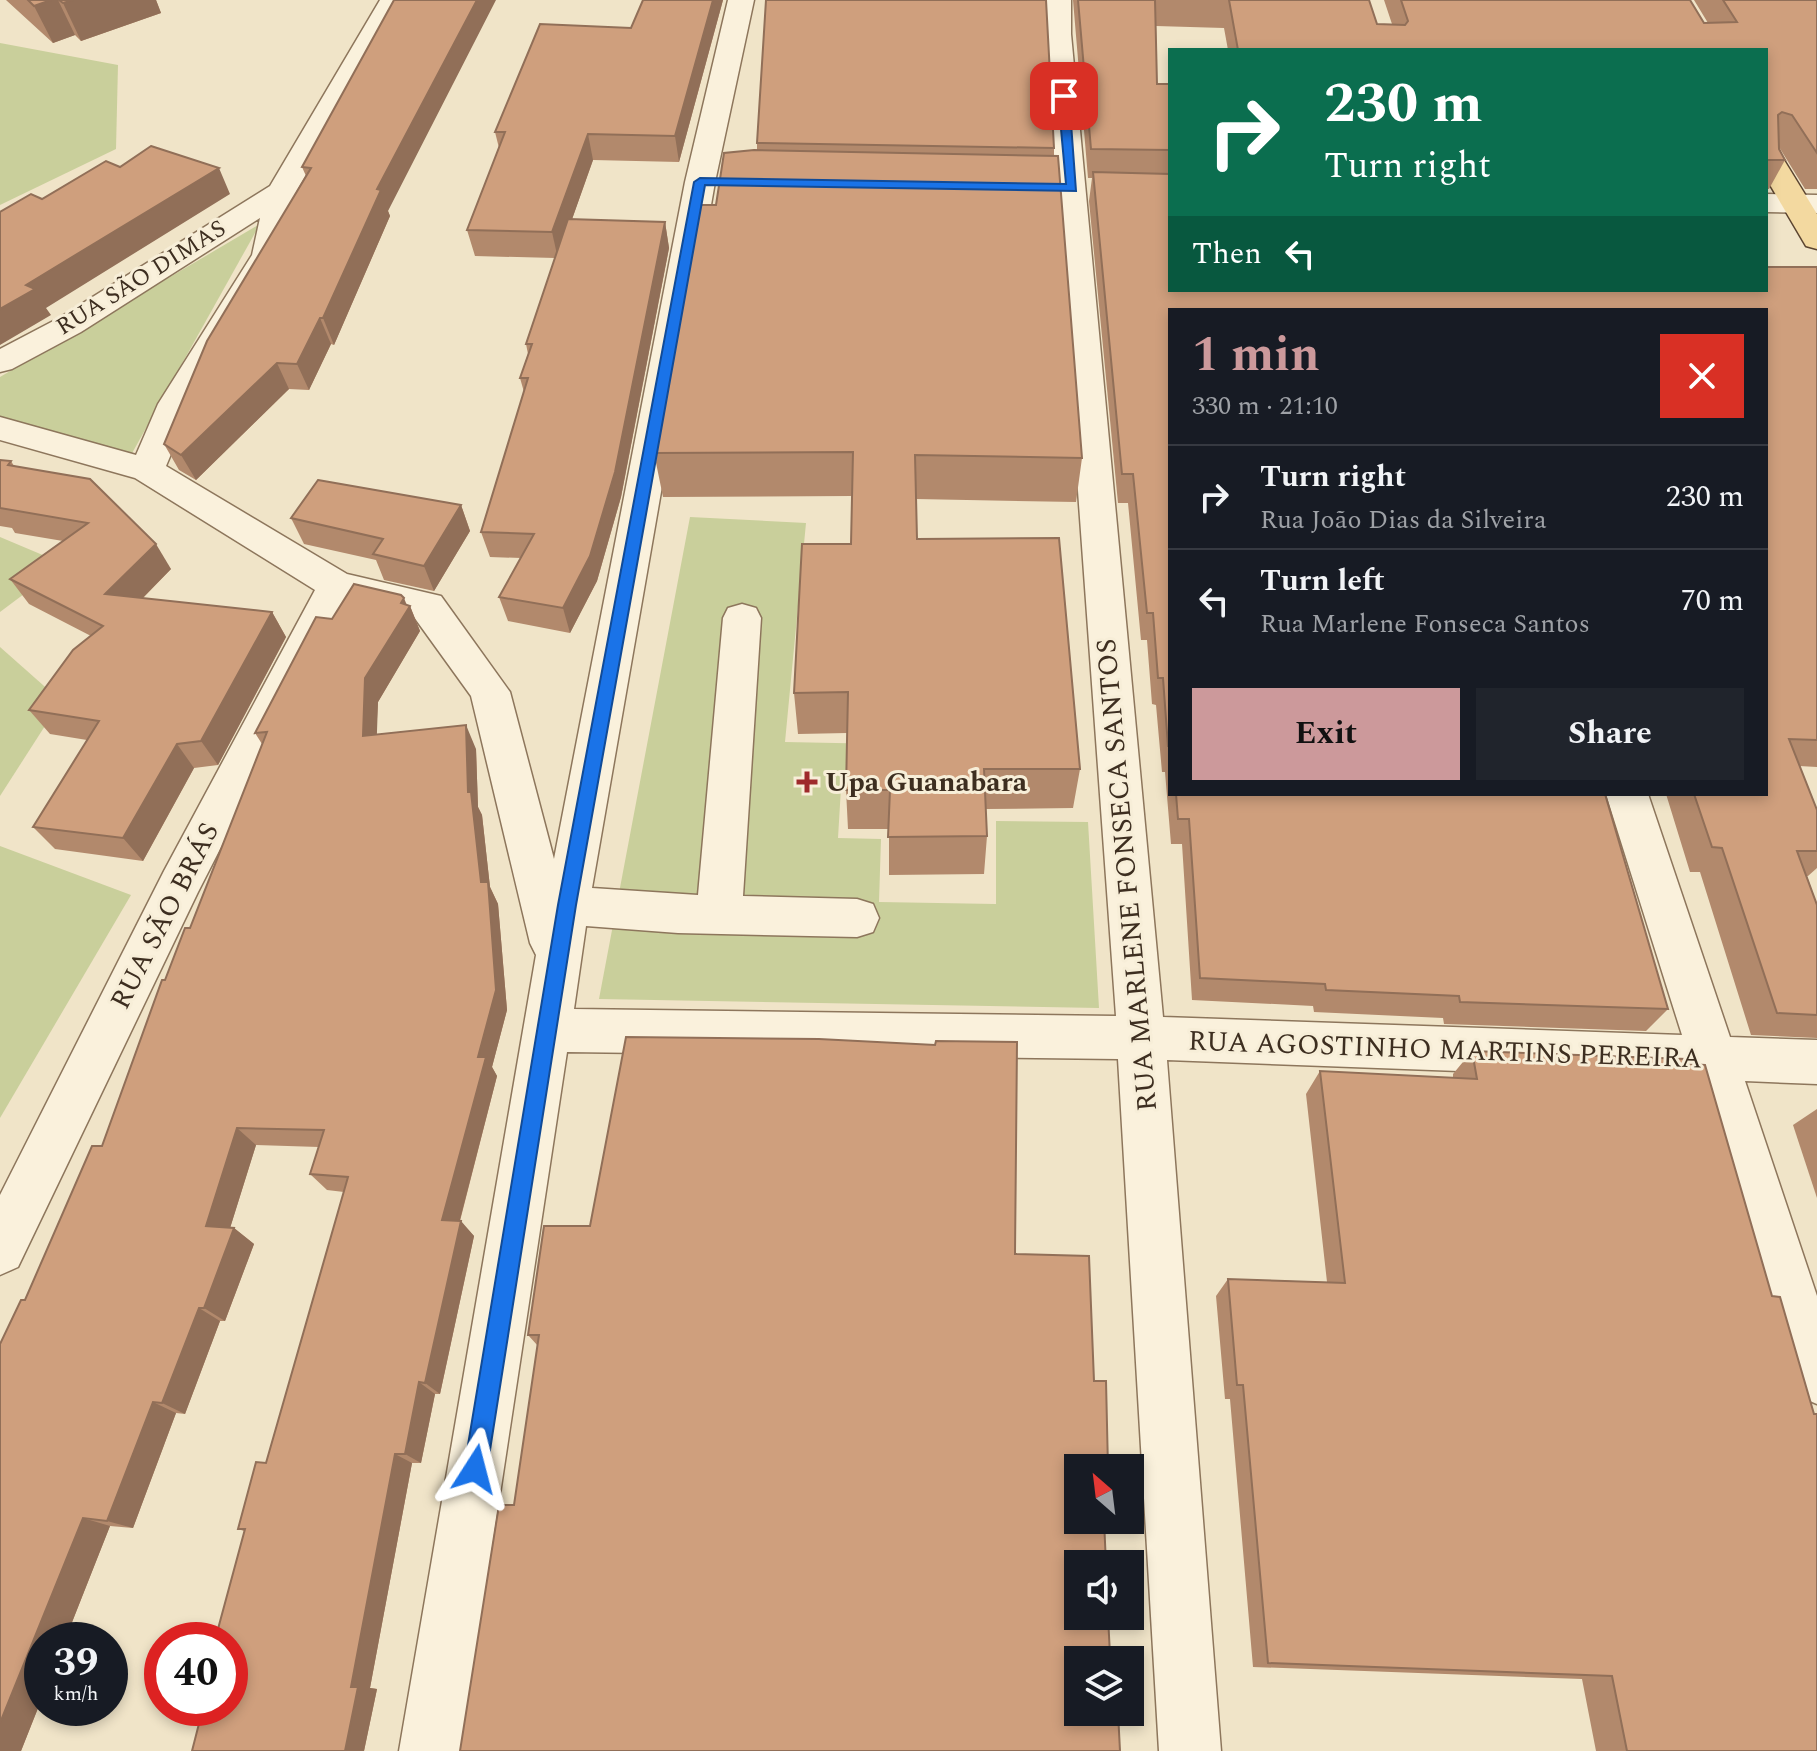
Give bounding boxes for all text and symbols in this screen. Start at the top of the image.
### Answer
pin [1030,62,1098,130]
text: 230 m [1324,62,1483,147]
icon: arrive [1042,74,1086,118]
icon: right [1192,80,1296,184]
text: Turn right [1324,139,1491,194]
street label: RUA SÃO DIMAS [49,211,233,345]
text: Then [1192,231,1262,277]
icon: left [1278,232,1322,276]
text: 1 min [1192,319,1320,392]
button: close [1660,334,1744,418]
text: 330 m · 21:10 [1192,386,1338,426]
text: Turn right [1260,454,1406,500]
text: 230 m [1666,474,1744,520]
icon: right [1192,475,1236,519]
text: Rua João Dias da Silveira [1260,500,1547,540]
text: Turn left [1260,558,1385,604]
text: 70 m [1681,578,1744,624]
icon: left [1192,579,1236,623]
text: Rua Marlene Fonseca Santos [1260,604,1590,644]
street label: RUA MARLENE FONSECA SANTOS [1085,637,1169,1113]
button: Exit [1192,688,1460,780]
button: Share [1476,688,1744,780]
place label: Upa Guanabara [825,761,1028,804]
marker: Upa Guanabara [796,771,818,793]
street label: RUA SÃO BRÁS [99,815,231,1017]
street label: RUA AGOSTINHO MARTINS PEREIRA [1187,1020,1703,1080]
position arrow [433,1427,517,1511]
north arrow [1064,1454,1144,1534]
map controls [1064,1454,1144,1726]
button: sound [1064,1550,1144,1630]
speed limit sign: 40 [144,1622,248,1726]
text: 39 [54,1633,98,1694]
button: layers [1064,1646,1144,1726]
text: km/h [54,1679,99,1709]

